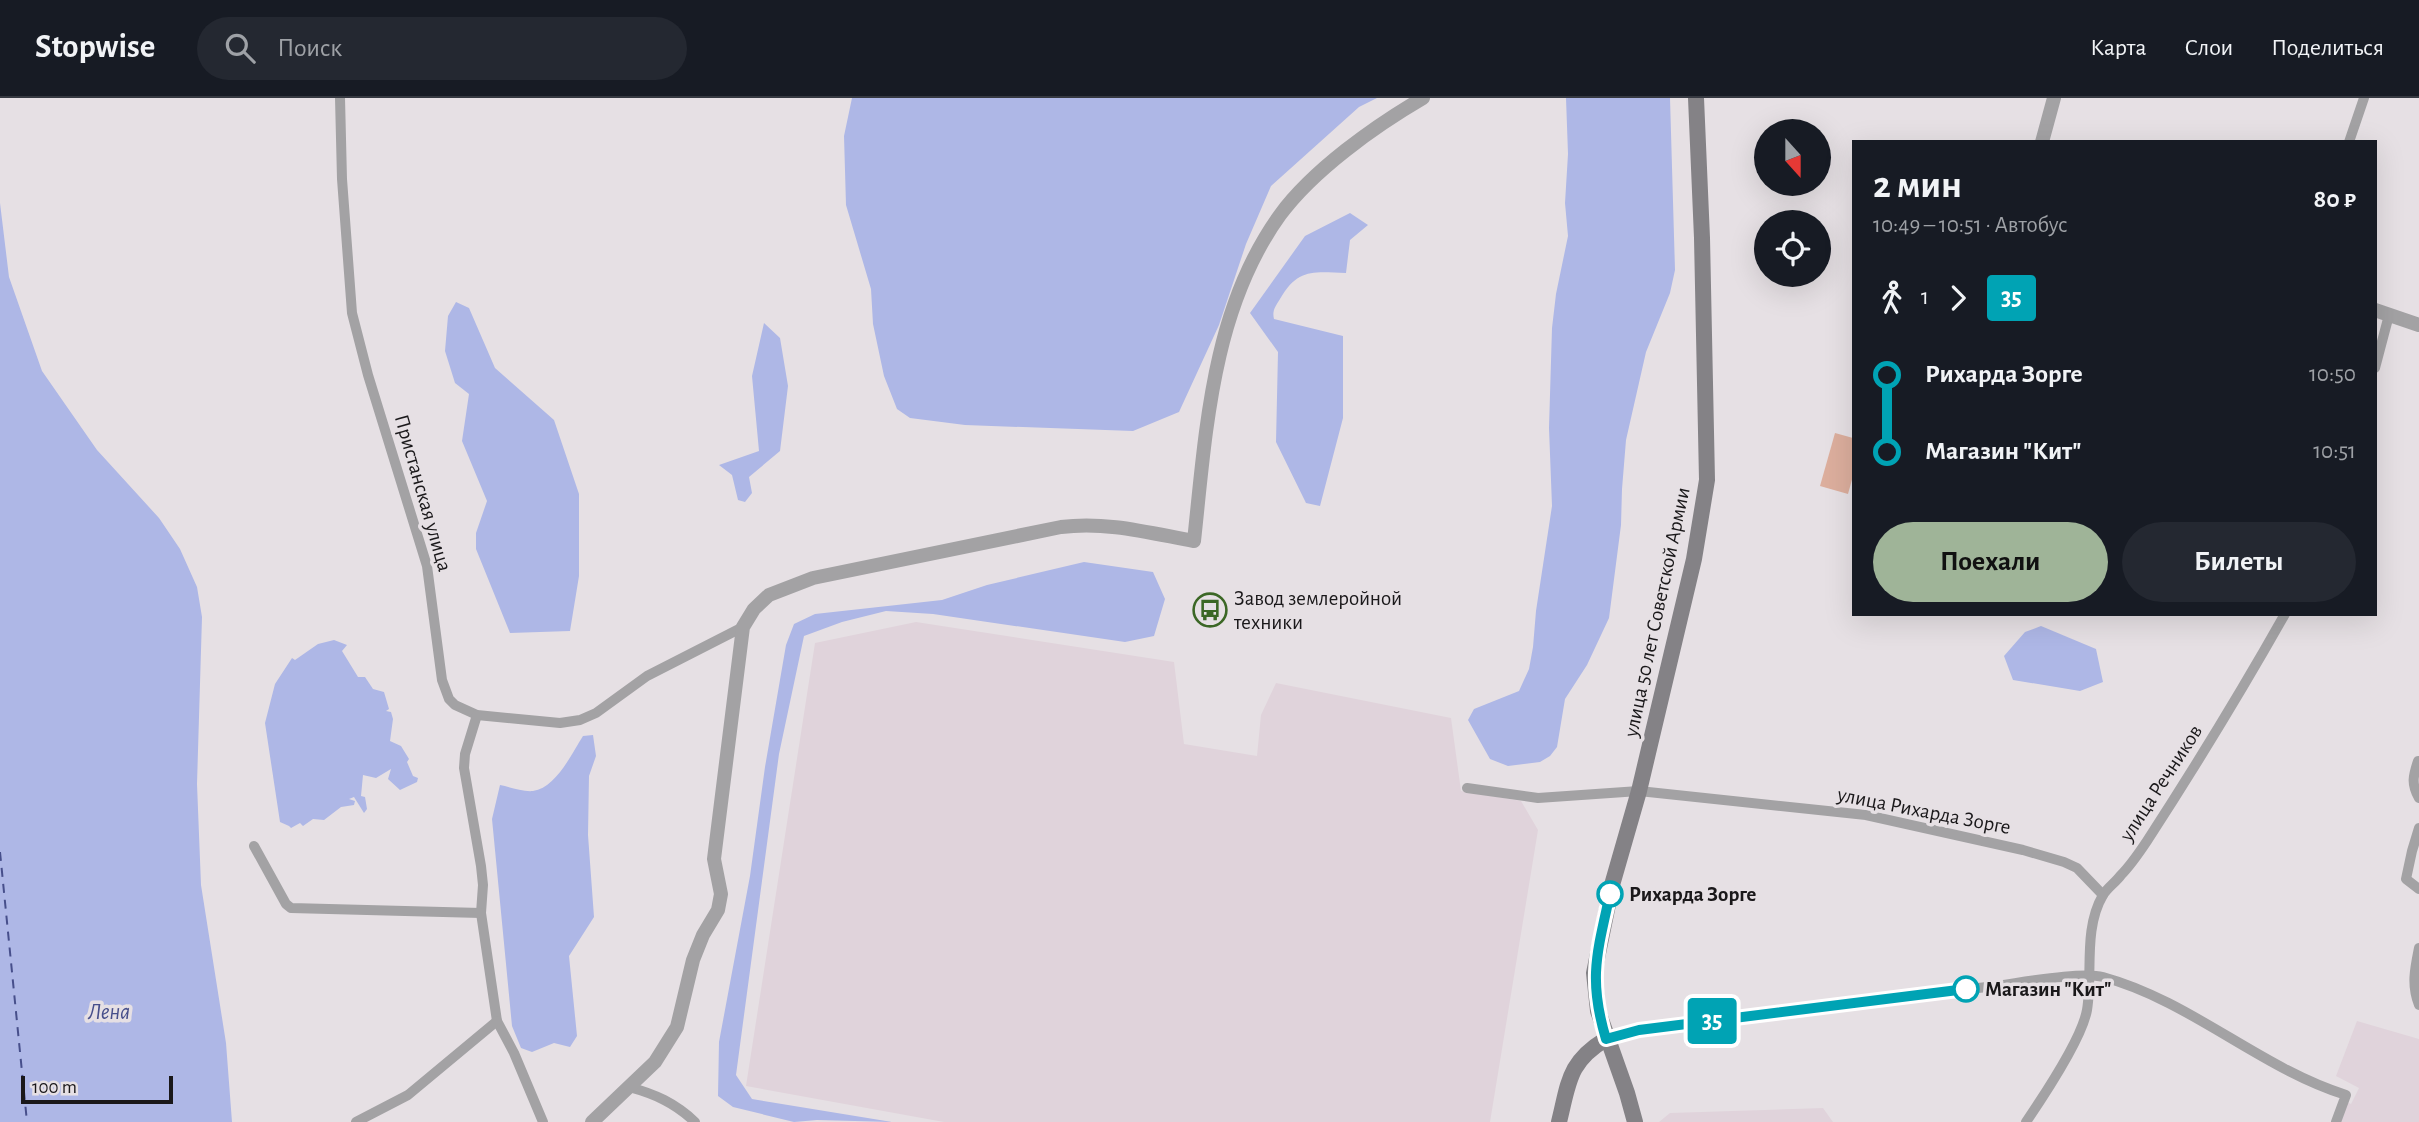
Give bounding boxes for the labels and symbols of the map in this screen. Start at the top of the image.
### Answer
north arrow [1754,119,1830,196]
street label: Пристанская улица [391,412,456,574]
street label: улица 50 лет Советской Армии [1620,485,1694,740]
place label: Завод землеройной техники [1233,588,1402,633]
bus stop icon: Завод землеройной техники [1191,591,1229,629]
street label: улица Речников [2115,721,2206,846]
street label: улица Рихарда Зорге [1835,784,2012,838]
marker: Рихарда Зорге [1597,881,1623,907]
place label: Рихарда Зорге [1629,884,1756,905]
marker: Магазин "Кит" [1953,976,1979,1002]
place label: Магазин "Кит" [1985,979,2111,1000]
line badge: 35 [1680,998,1744,1044]
water label: Лена [87,1001,130,1024]
scale bar [21,1073,173,1105]

